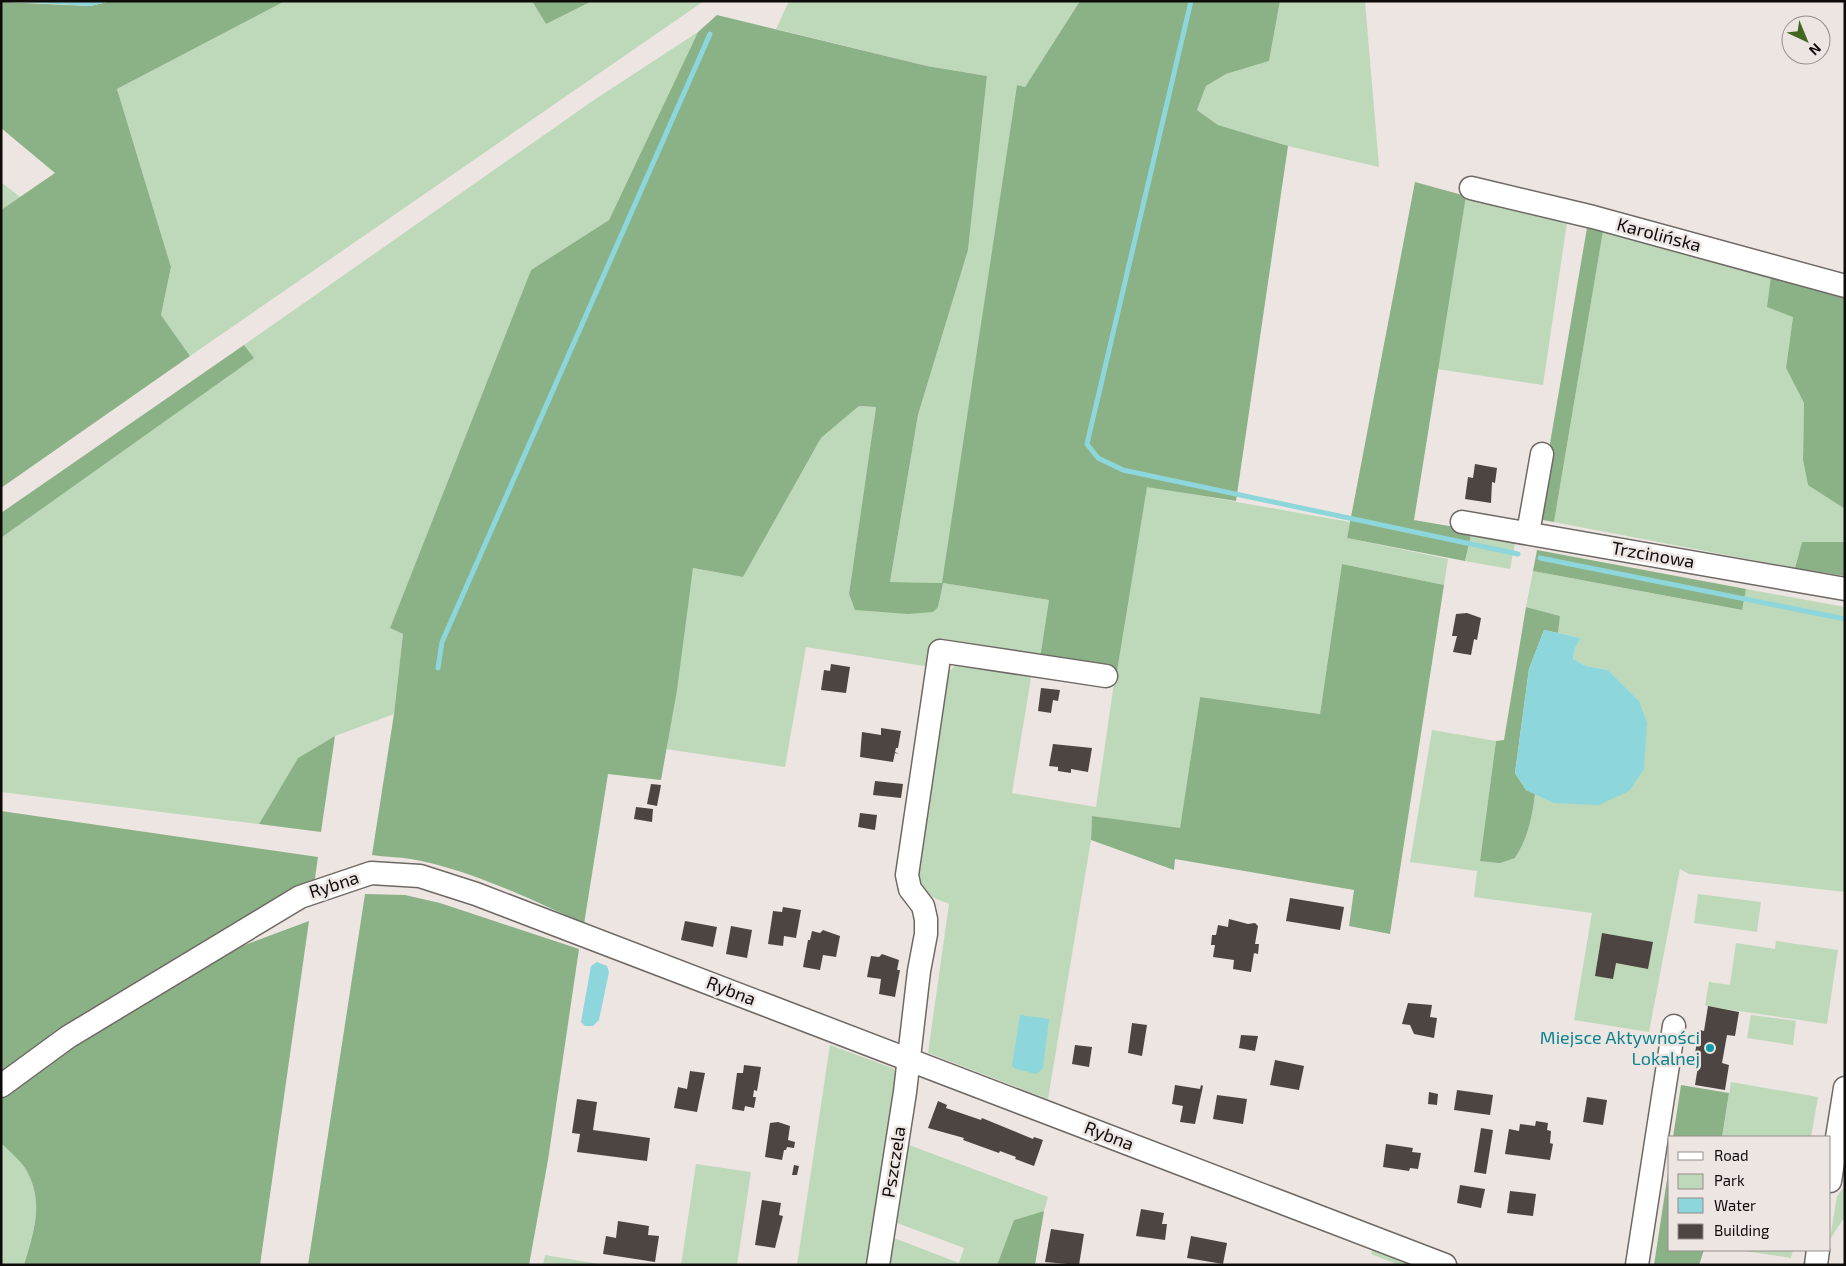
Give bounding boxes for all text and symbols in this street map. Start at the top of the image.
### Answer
north arrow [1781,15,1831,65]
text: N [1806,40,1825,59]
street label: Karolińska [1615,212,1704,256]
street label: Trzcinowa [1610,536,1696,572]
street label: Rybna [306,866,361,902]
street label: Rybna [703,971,759,1010]
place label: Miejsce Aktywności Lokalnej [1540,1026,1700,1069]
marker: Miejsce Aktywności Lokalnej [1704,1042,1716,1054]
street label: Rybna [1081,1116,1137,1155]
street label: Pszczela [877,1125,909,1199]
legend [1668,1136,1831,1251]
text: Road [1714,1146,1749,1164]
text: Park [1714,1171,1745,1189]
text: Water [1714,1196,1756,1214]
text: Building [1714,1221,1770,1239]

